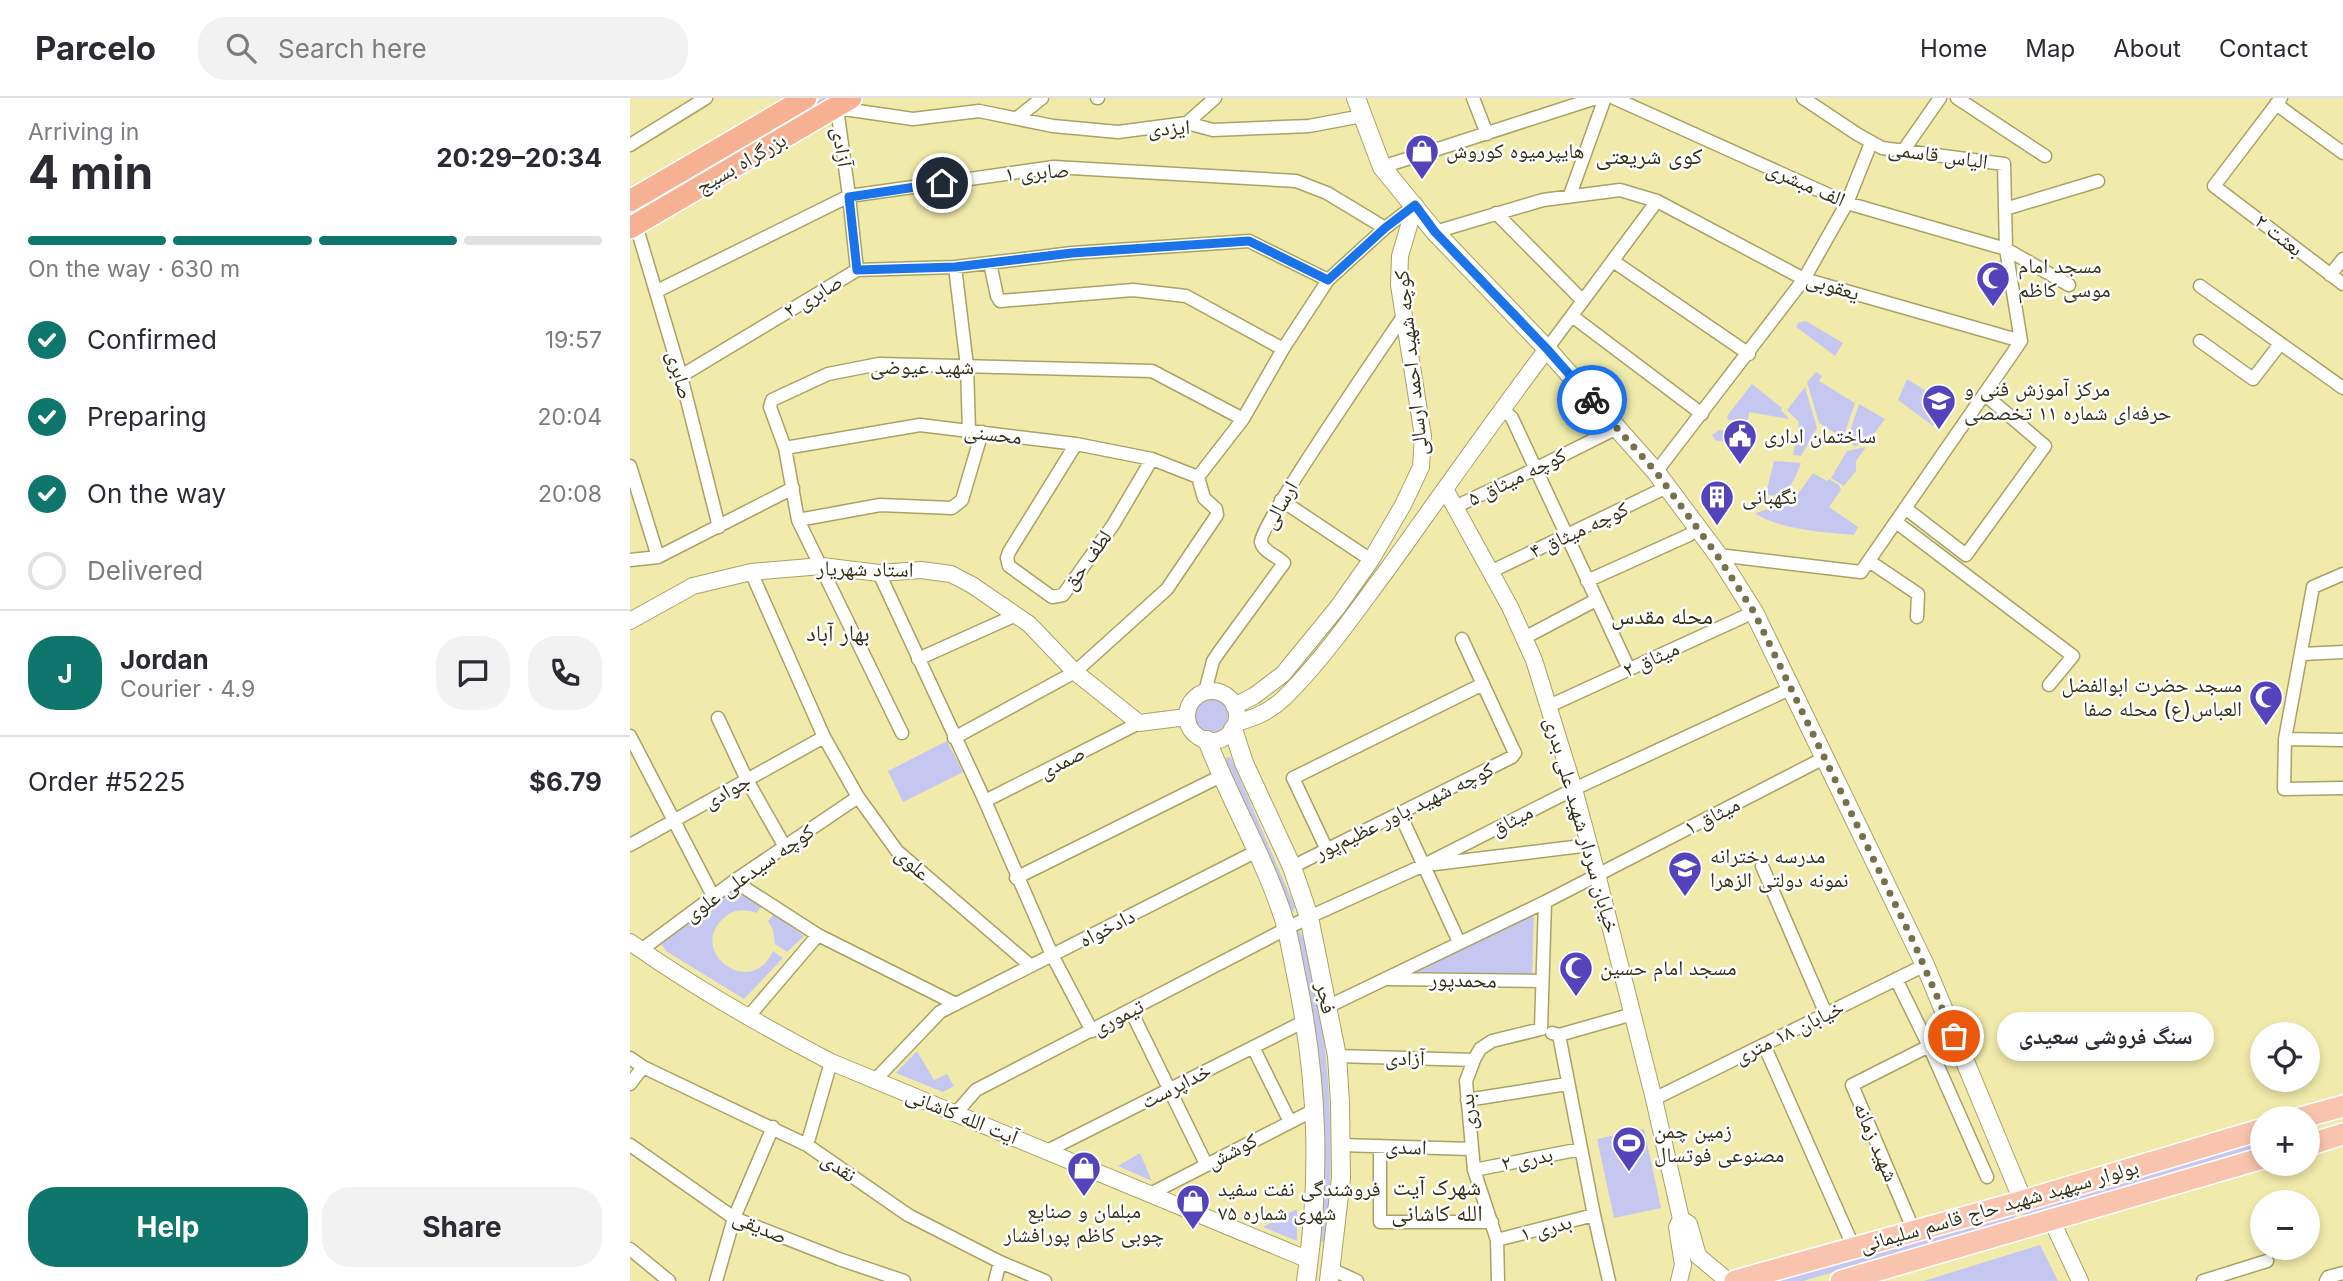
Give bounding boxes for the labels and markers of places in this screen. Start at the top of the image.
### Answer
shop icon: هایپرمیوه کوروش [1403,132,1441,181]
place label: هایپرمیوه کوروش [1446,138,1584,164]
pin [912,153,972,213]
place label: مسجد امام موسی کاظم [2018,253,2111,304]
mosque icon: مسجد امام موسی کاظم [1974,259,2012,308]
place label: مرکز آموزش فنی و حرفه‌ای شماره ۱۱ تخصصی [1964,376,2171,426]
school or university icon: مرکز آموزش فنی و حرفه‌ای شماره ۱۱ تخصصی [1920,382,1958,431]
public building icon: ساختمان اداری [1721,417,1759,466]
place label: ساختمان اداری [1764,423,1876,448]
building icon: نگهبانی [1698,478,1736,527]
place label: نگهبانی [1742,484,1797,510]
place label: مسجد حضرت ابوالفضل العباس(ع) محله صفا [2061,672,2242,722]
mosque icon: مسجد حضرت ابوالفضل العباس(ع) محله صفا [2247,678,2285,727]
place label: مدرسه دخترانه نمونه دولتی الزهرا [1710,843,1848,893]
school or university icon: مدرسه دخترانه نمونه دولتی الزهرا [1666,849,1704,898]
mosque icon: مسجد امام حسین [1557,949,1595,998]
place label: مسجد امام حسین [1600,955,1737,982]
pin [1924,1006,1984,1066]
callout: سنگ فروشی سعیدی [1996,1012,2213,1060]
place label: زمین چمن مصنوعی فوتسال [1654,1118,1784,1168]
sports icon: زمین چمن مصنوعی فوتسال [1610,1124,1648,1173]
shop icon: مبلمان و صنایع چوبی کاظم پورافشار [1065,1149,1103,1198]
place label: فروشندگی نفت سفید شهری شماره ۷۵ [1218,1176,1381,1225]
shop icon: فروشندگی نفت سفید شهری شماره ۷۵ [1174,1182,1212,1231]
place label: مبلمان و صنایع چوبی کاظم پورافشار [1003,1198,1164,1249]

